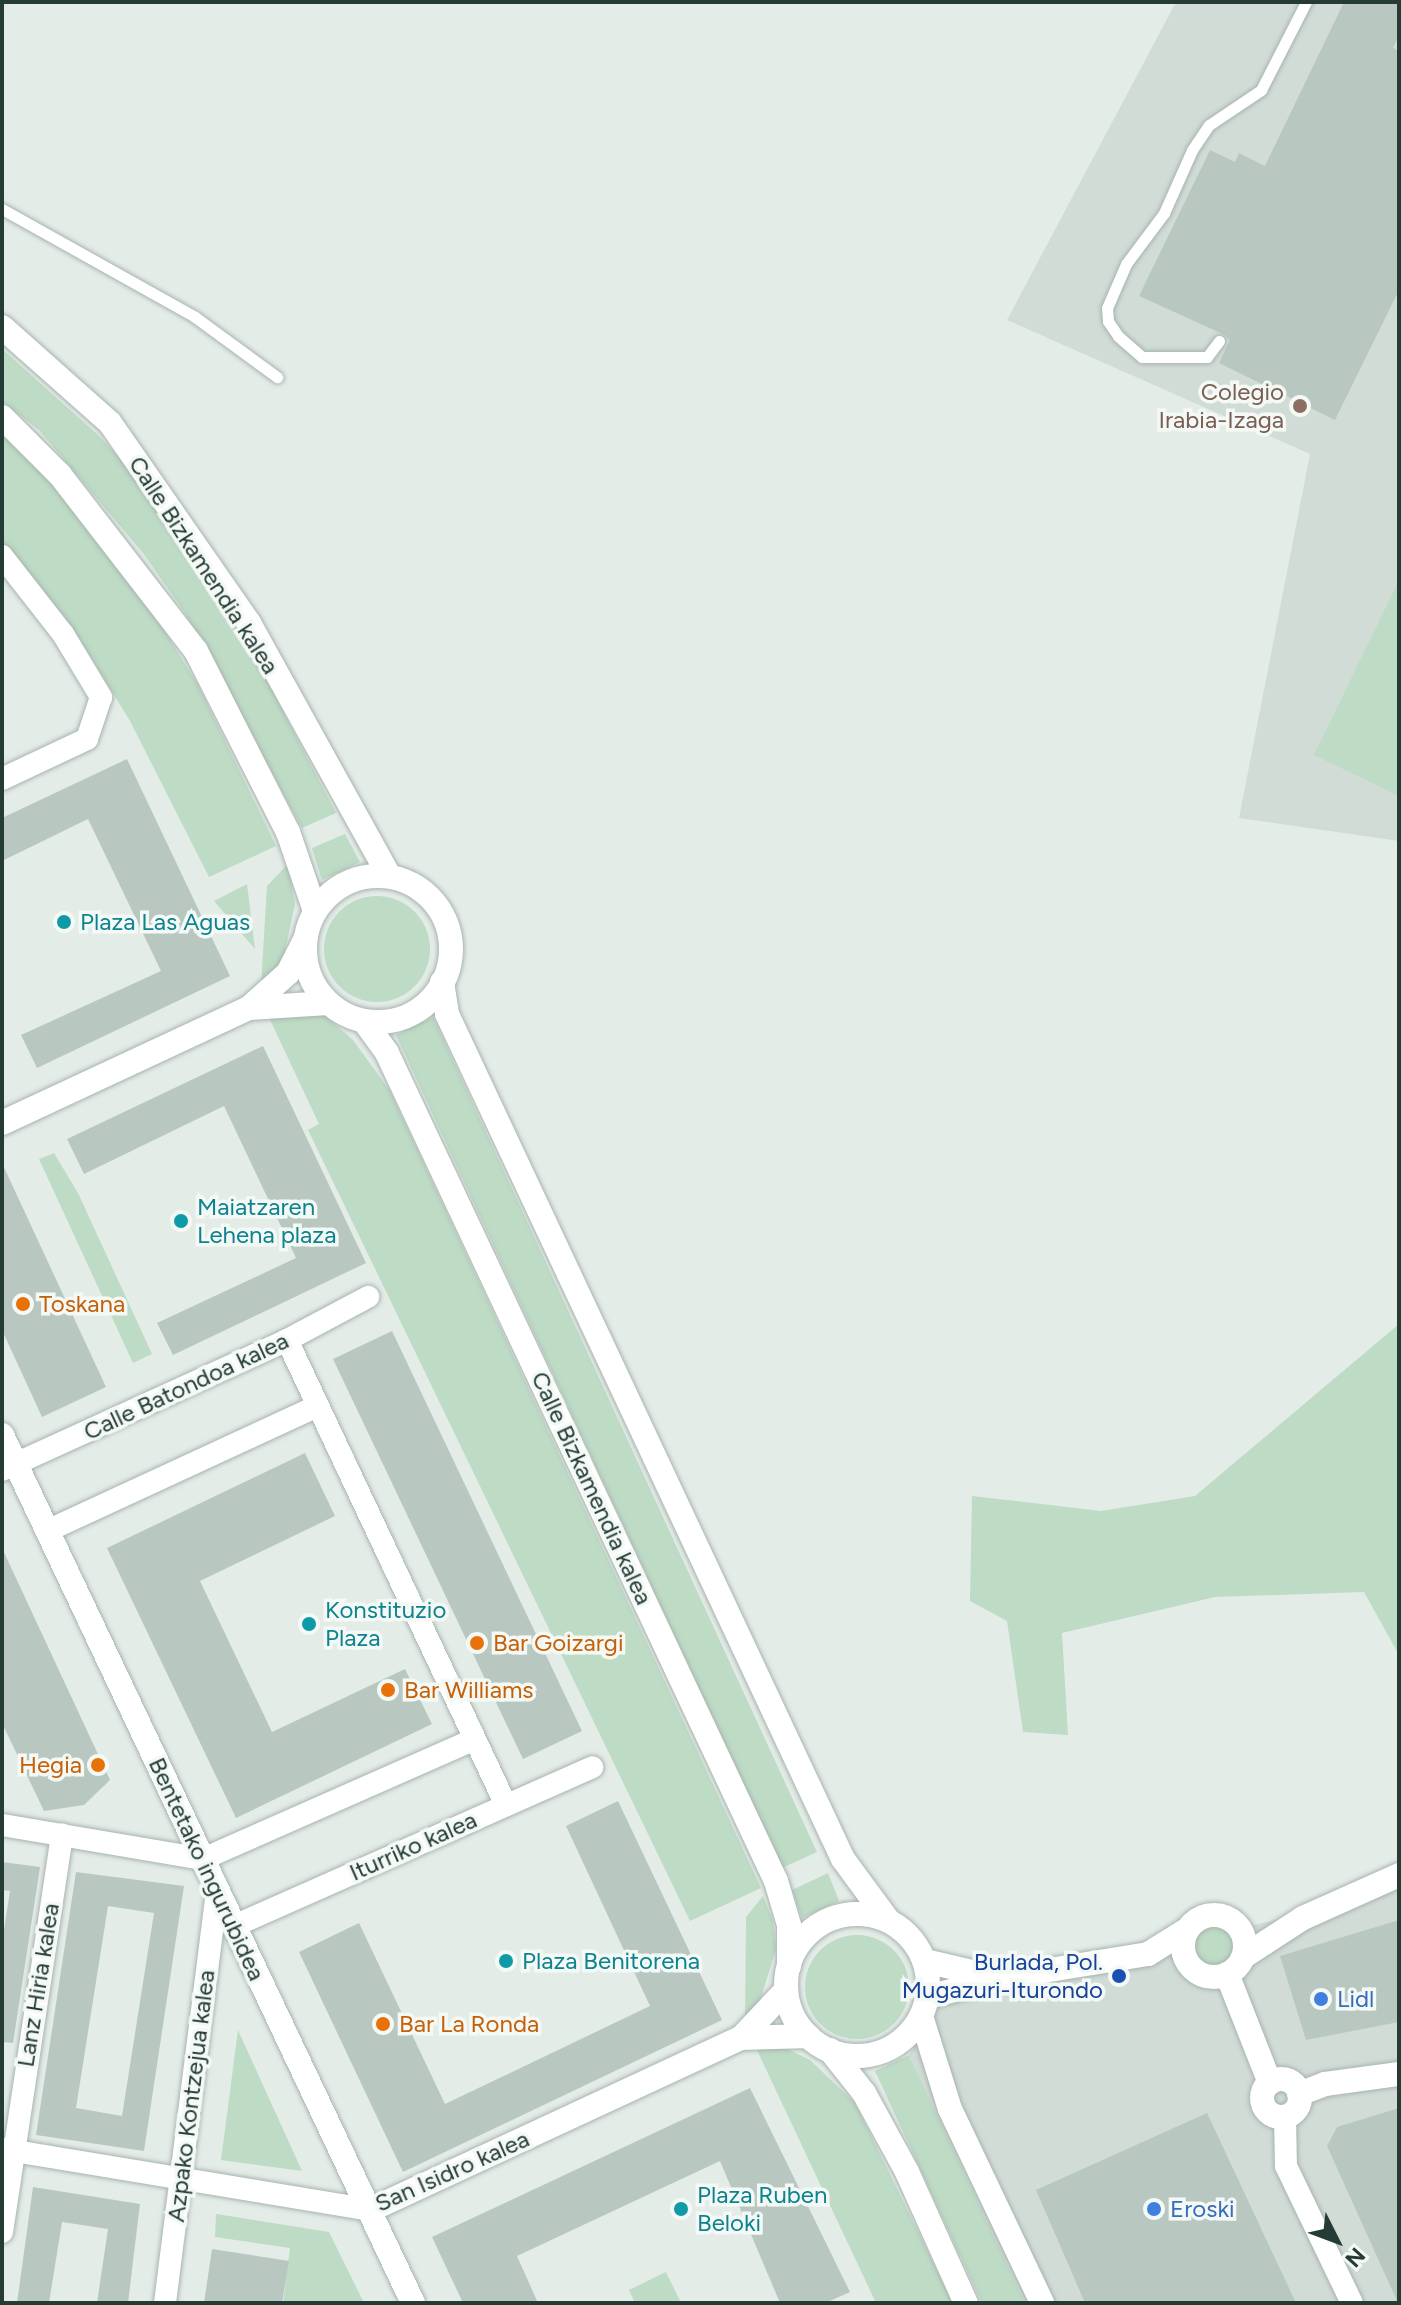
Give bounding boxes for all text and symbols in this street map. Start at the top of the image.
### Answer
place label: Colegio Irabia-Izaga [1158,378,1284,434]
marker: Colegio Irabia-Izaga [1291,397,1309,415]
street label: Calle Bizkamendia kalea [123,451,285,679]
place label: Plaza Las Aguas [80,908,250,936]
marker: Plaza Las Aguas [55,913,73,931]
place label: Maiatzaren Lehena plaza [197,1193,336,1249]
marker: Maiatzaren Lehena plaza [172,1212,190,1230]
place label: Toskana [39,1290,125,1318]
marker: Toskana [14,1295,32,1313]
street label: Calle Batondoa kalea [79,1326,293,1446]
street label: Calle Bizkamendia kalea [525,1367,659,1609]
place label: Konstituzio Plaza [325,1596,446,1652]
marker: Konstituzio Plaza [300,1615,318,1633]
place label: Bar Goizargi [493,1629,623,1657]
marker: Bar Goizargi [468,1634,486,1652]
place label: Bar Williams [404,1676,534,1704]
marker: Bar Williams [379,1681,397,1699]
place label: Hegia [19,1751,82,1779]
street label: Bentetako ingurubidea [143,1753,271,1985]
marker: Hegia [89,1756,107,1774]
street label: Iturriko kalea [345,1805,481,1887]
street label: Lanz Hiria kalea [11,1901,65,2069]
place label: Plaza Benitorena [522,1947,700,1975]
place label: Burlada, Pol. Mugazuri-Iturondo [902,1948,1103,2004]
marker: Plaza Benitorena [497,1952,515,1970]
marker: Burlada, Pol. Mugazuri-Iturondo [1110,1967,1128,1985]
street label: Azpako Kontzejua kalea [161,1968,221,2224]
place label: Lidl [1337,1985,1374,2013]
marker: Lidl [1312,1990,1330,2008]
place label: Bar La Ronda [399,2010,539,2038]
marker: Bar La Ronda [374,2015,392,2033]
street label: San Isidro kalea [370,2124,534,2218]
place label: Plaza Ruben Beloki [697,2181,827,2237]
place label: Eroski [1170,2195,1235,2223]
marker: Plaza Ruben Beloki [672,2200,690,2218]
marker: Eroski [1145,2200,1163,2218]
north arrow [1297,2201,1377,2281]
text: N [1339,2242,1371,2273]

